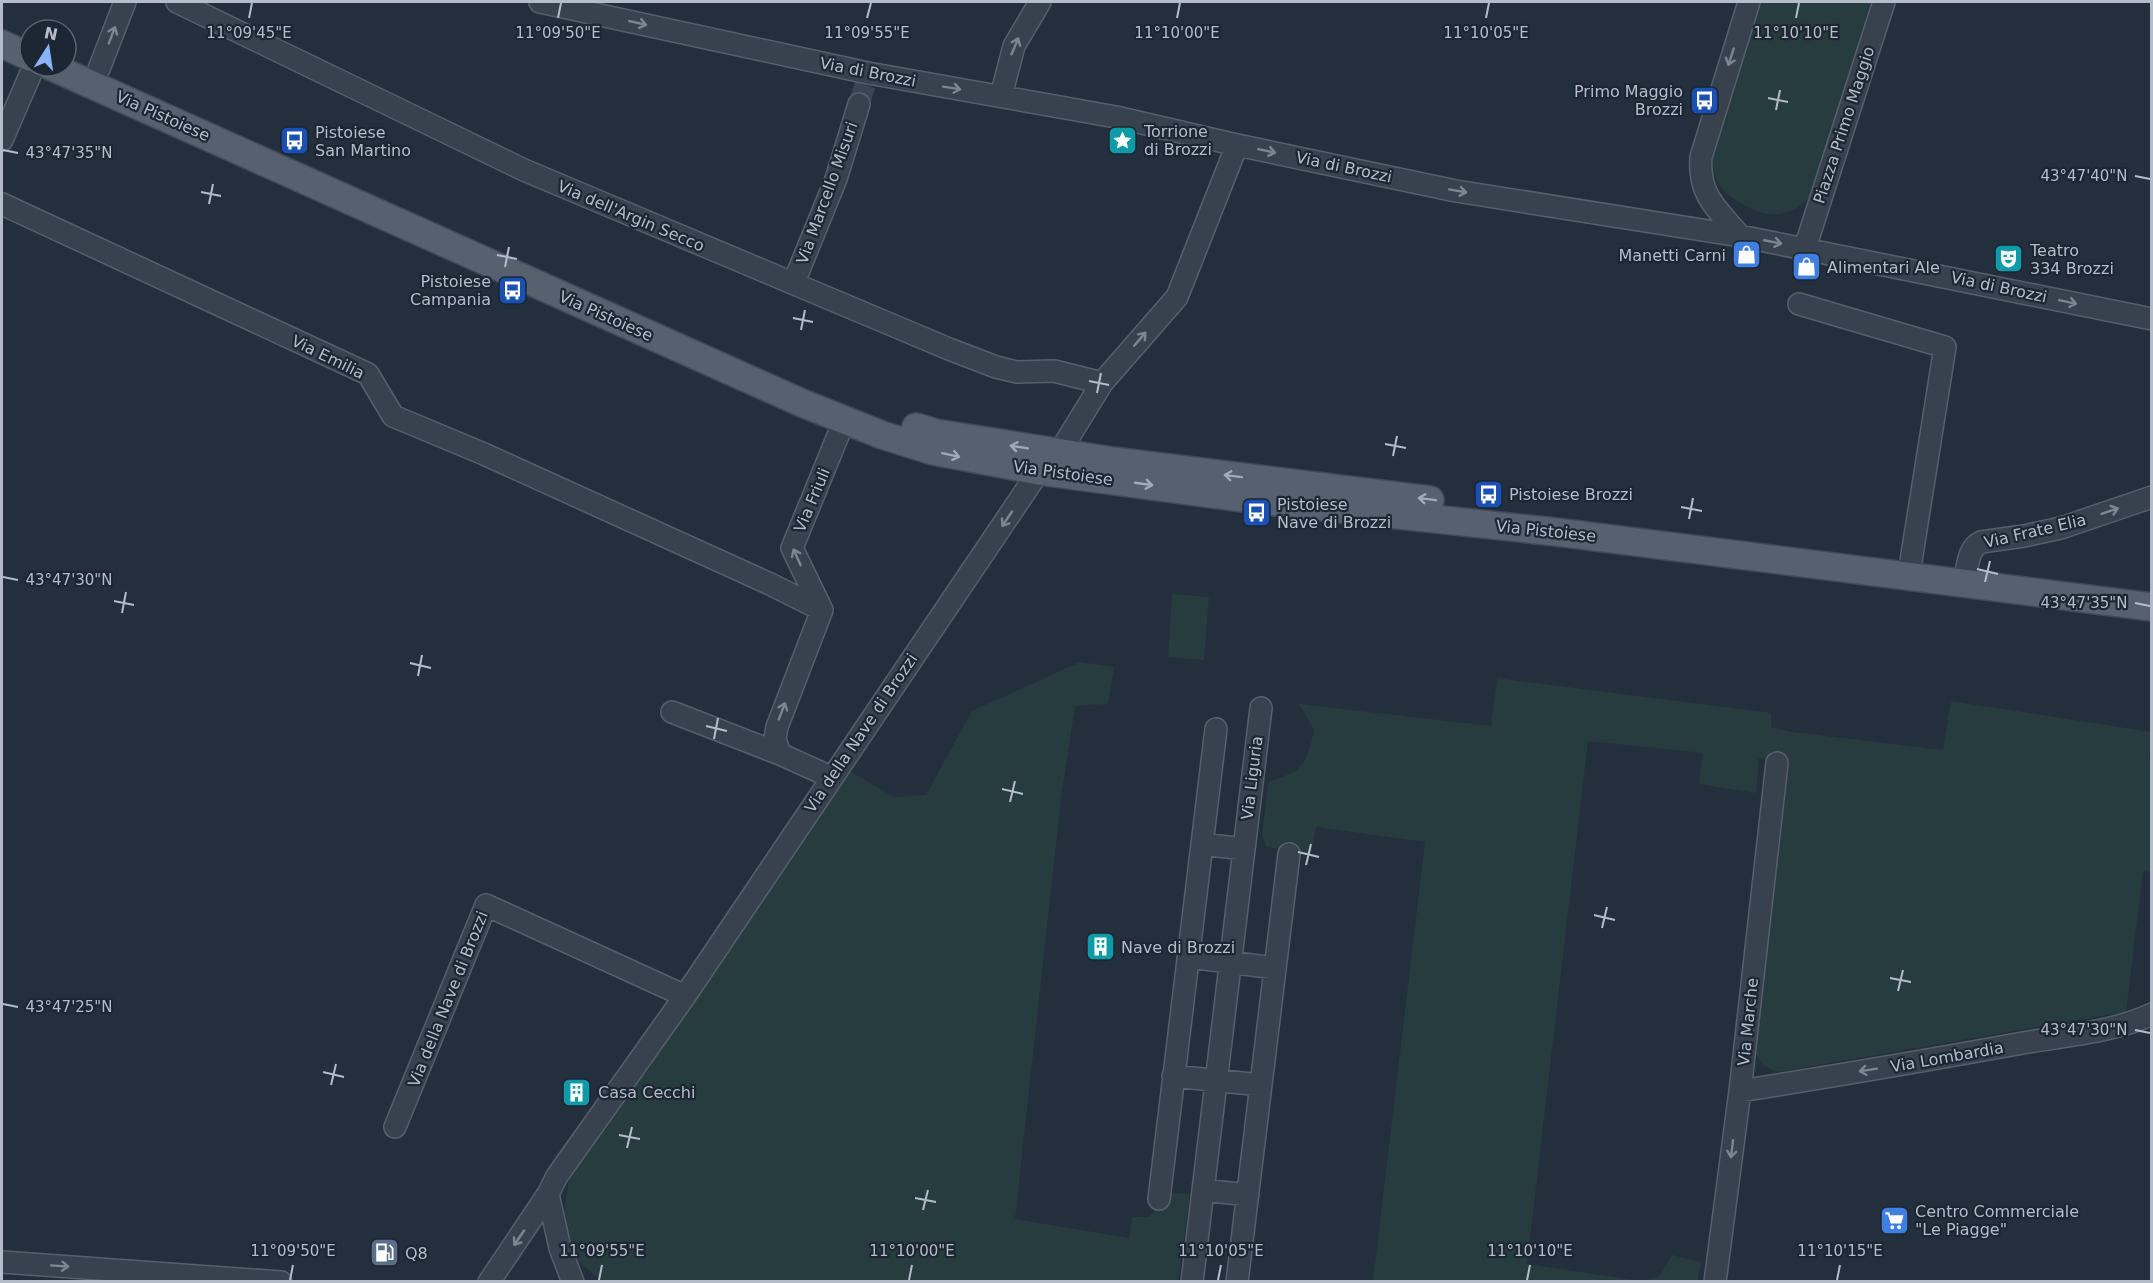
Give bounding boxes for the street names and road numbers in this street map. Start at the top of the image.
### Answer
street label: Piazza Primo Maggio [1810,44,1878,206]
street label: Via di Brozzi [818,53,918,91]
street label: Via Pistoiese [113,87,213,145]
street label: Via Marcello Misuri [792,119,862,267]
street label: Via di Brozzi [1294,148,1394,186]
street label: Via dell'Argin Secco [555,176,707,256]
street label: Via di Brozzi [1949,268,2049,306]
street label: Via Pistoiese [556,287,656,345]
street label: Via Emilia [288,331,368,383]
street label: Via Pistoiese [1012,457,1114,489]
street label: Via Friuli [790,465,834,535]
street label: Via Frate Elia [1982,510,2088,552]
street label: Via Pistoiese [1495,516,1597,546]
street label: Via della Nave di Brozzi [801,650,921,816]
street label: Via Liguria [1237,735,1267,821]
street label: Via della Nave di Brozzi [404,908,492,1090]
street label: Via Marche [1734,977,1762,1067]
street label: Via Lombardia [1889,1038,2005,1076]

